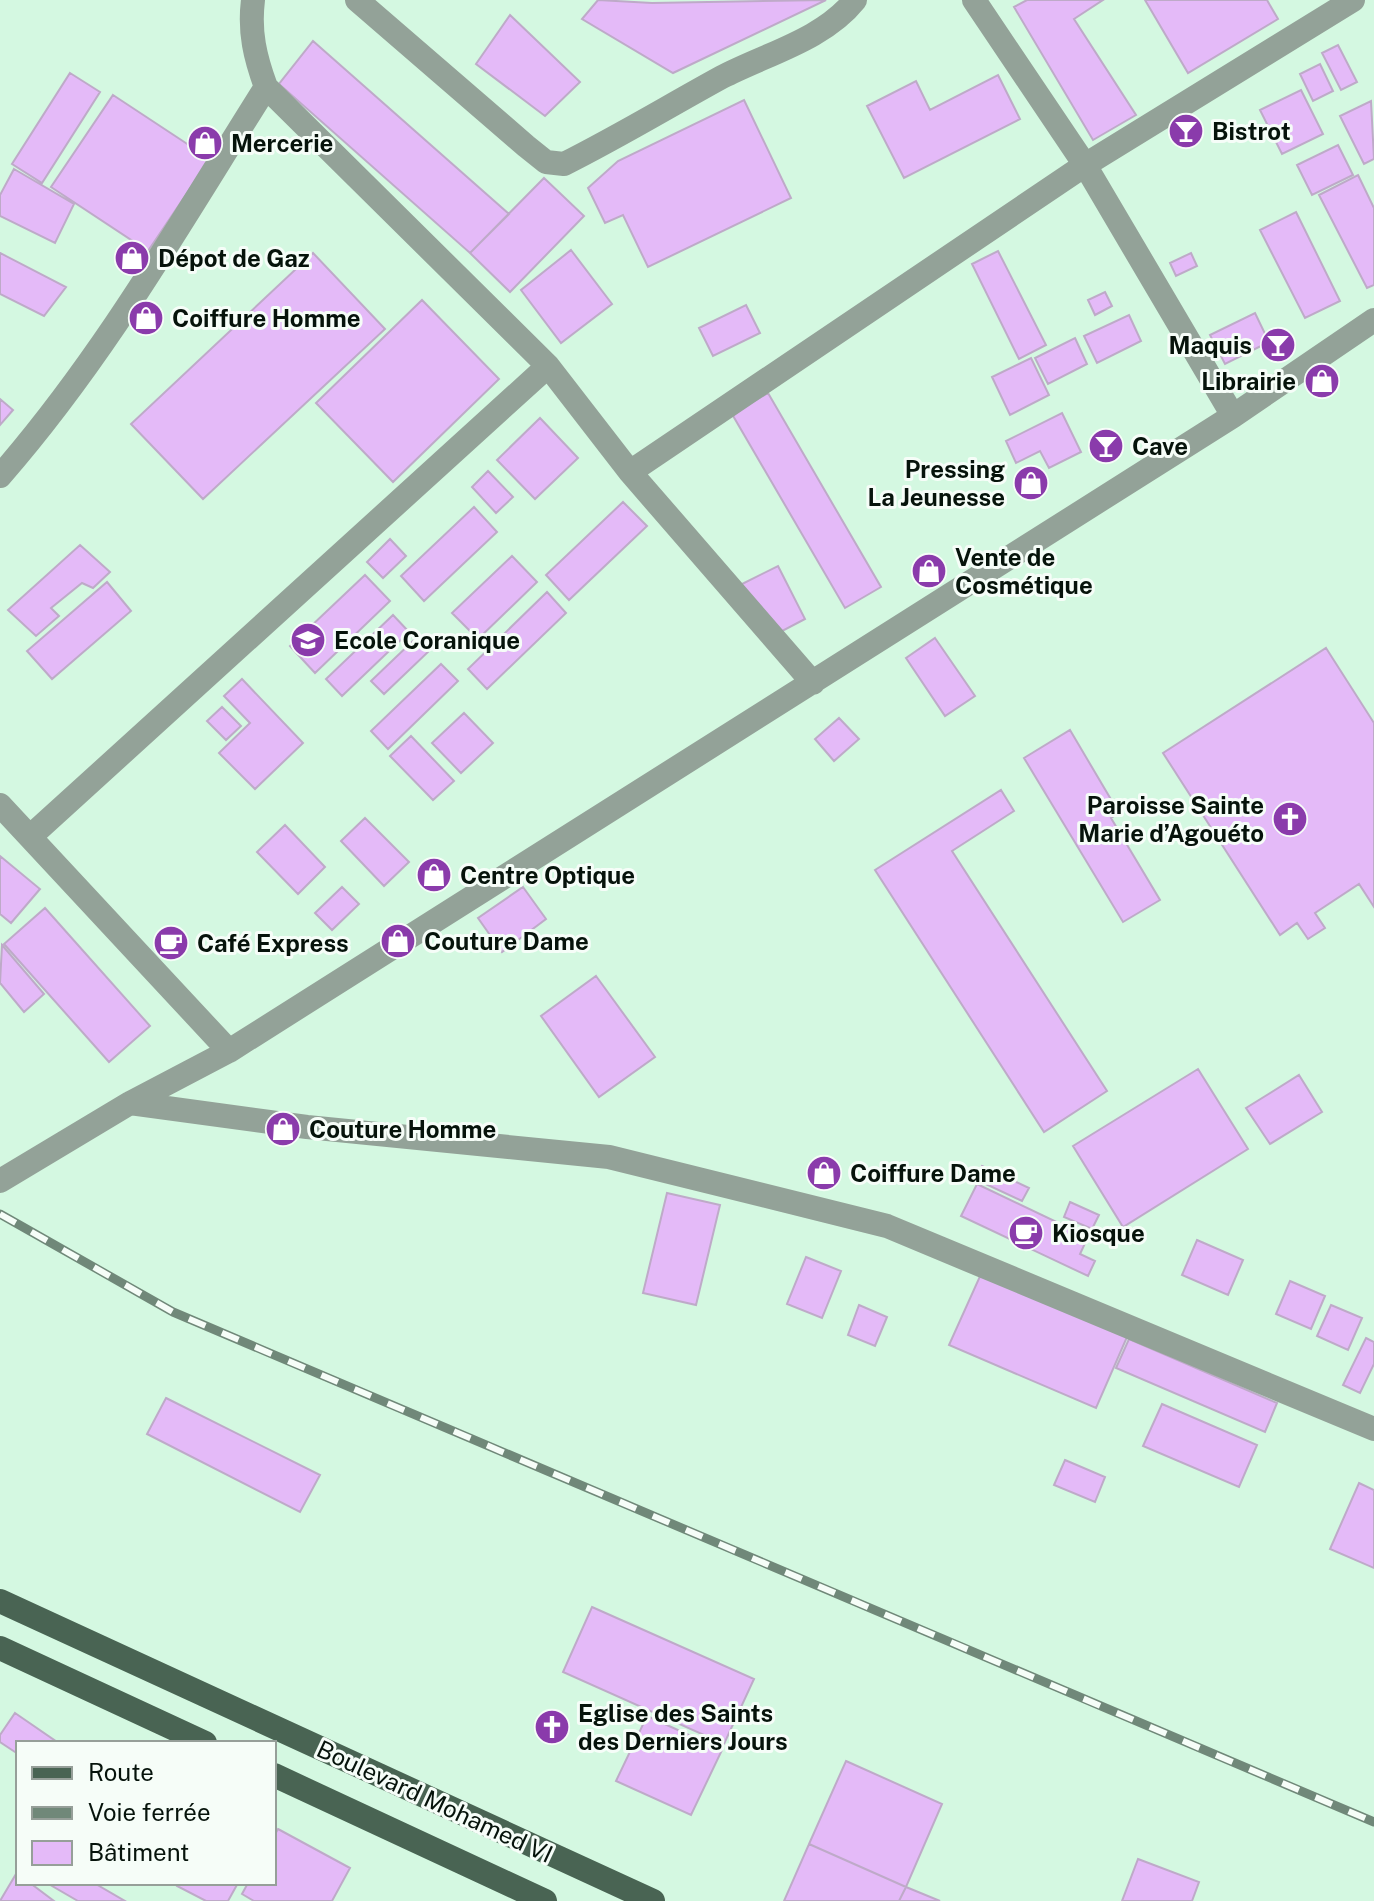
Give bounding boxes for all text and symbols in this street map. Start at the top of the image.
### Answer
bar icon: Bistrot [1167,112,1205,150]
place label: Bistrot [1212,117,1291,145]
shop icon: Mercerie [186,124,224,162]
place label: Mercerie [231,129,333,157]
shop icon: Dépot de Gaz [113,239,151,277]
place label: Dépot de Gaz [158,244,310,272]
shop icon: Coiffure Homme [127,299,165,337]
place label: Coiffure Homme [172,304,360,332]
bar icon: Maquis [1259,326,1297,364]
place label: Maquis [1168,331,1252,359]
shop icon: Librairie [1303,362,1341,400]
place label: Librairie [1201,367,1296,395]
bar icon: Cave [1087,427,1125,465]
place label: Cave [1132,432,1188,460]
place label: Pressing La Jeunesse [867,455,1005,511]
shop icon: Pressing La Jeunesse [1012,464,1050,502]
place label: Vente de Cosmétique [955,543,1093,599]
shop icon: Vente de Cosmétique [910,552,948,590]
school or university icon: Ecole Coranique [289,621,327,659]
place label: Ecole Coranique [334,626,520,654]
place label: Paroisse Sainte Marie d’Agouéto [1078,791,1264,847]
church icon: Paroisse Sainte Marie d’Agouéto [1271,800,1309,838]
shop icon: Centre Optique [415,856,453,894]
place label: Centre Optique [460,861,635,889]
shop icon: Couture Dame [379,922,417,960]
cafe icon: Café Express [152,924,190,962]
place label: Couture Dame [424,927,589,955]
place label: Café Express [197,929,349,957]
shop icon: Couture Homme [264,1110,302,1148]
place label: Couture Homme [309,1115,496,1143]
shop icon: Coiffure Dame [805,1154,843,1192]
place label: Coiffure Dame [850,1159,1016,1187]
cafe icon: Kiosque [1007,1214,1045,1252]
place label: Kiosque [1052,1219,1145,1247]
place label: Eglise des Saints des Derniers Jours [578,1699,788,1755]
church icon: Eglise des Saints des Derniers Jours [533,1708,571,1746]
street label: Boulevard Mohamed VI [313,1734,557,1868]
legend [16,1741,276,1885]
text: Route [88,1758,154,1786]
text: Voie ferrée [88,1798,211,1826]
text: Bâtiment [88,1838,189,1866]

